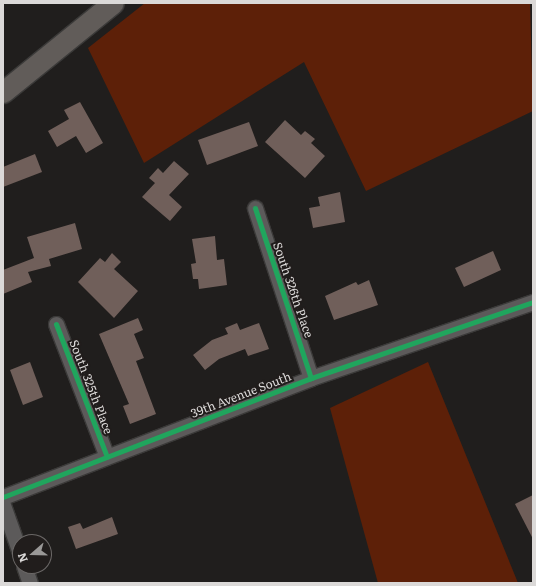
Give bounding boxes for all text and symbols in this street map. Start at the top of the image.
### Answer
street label: South 326th Place [270,240,316,340]
street label: South 325th Place [66,338,116,436]
street label: 39th Avenue South [189,369,293,421]
north arrow [12,534,52,574]
text: N [13,551,31,565]

